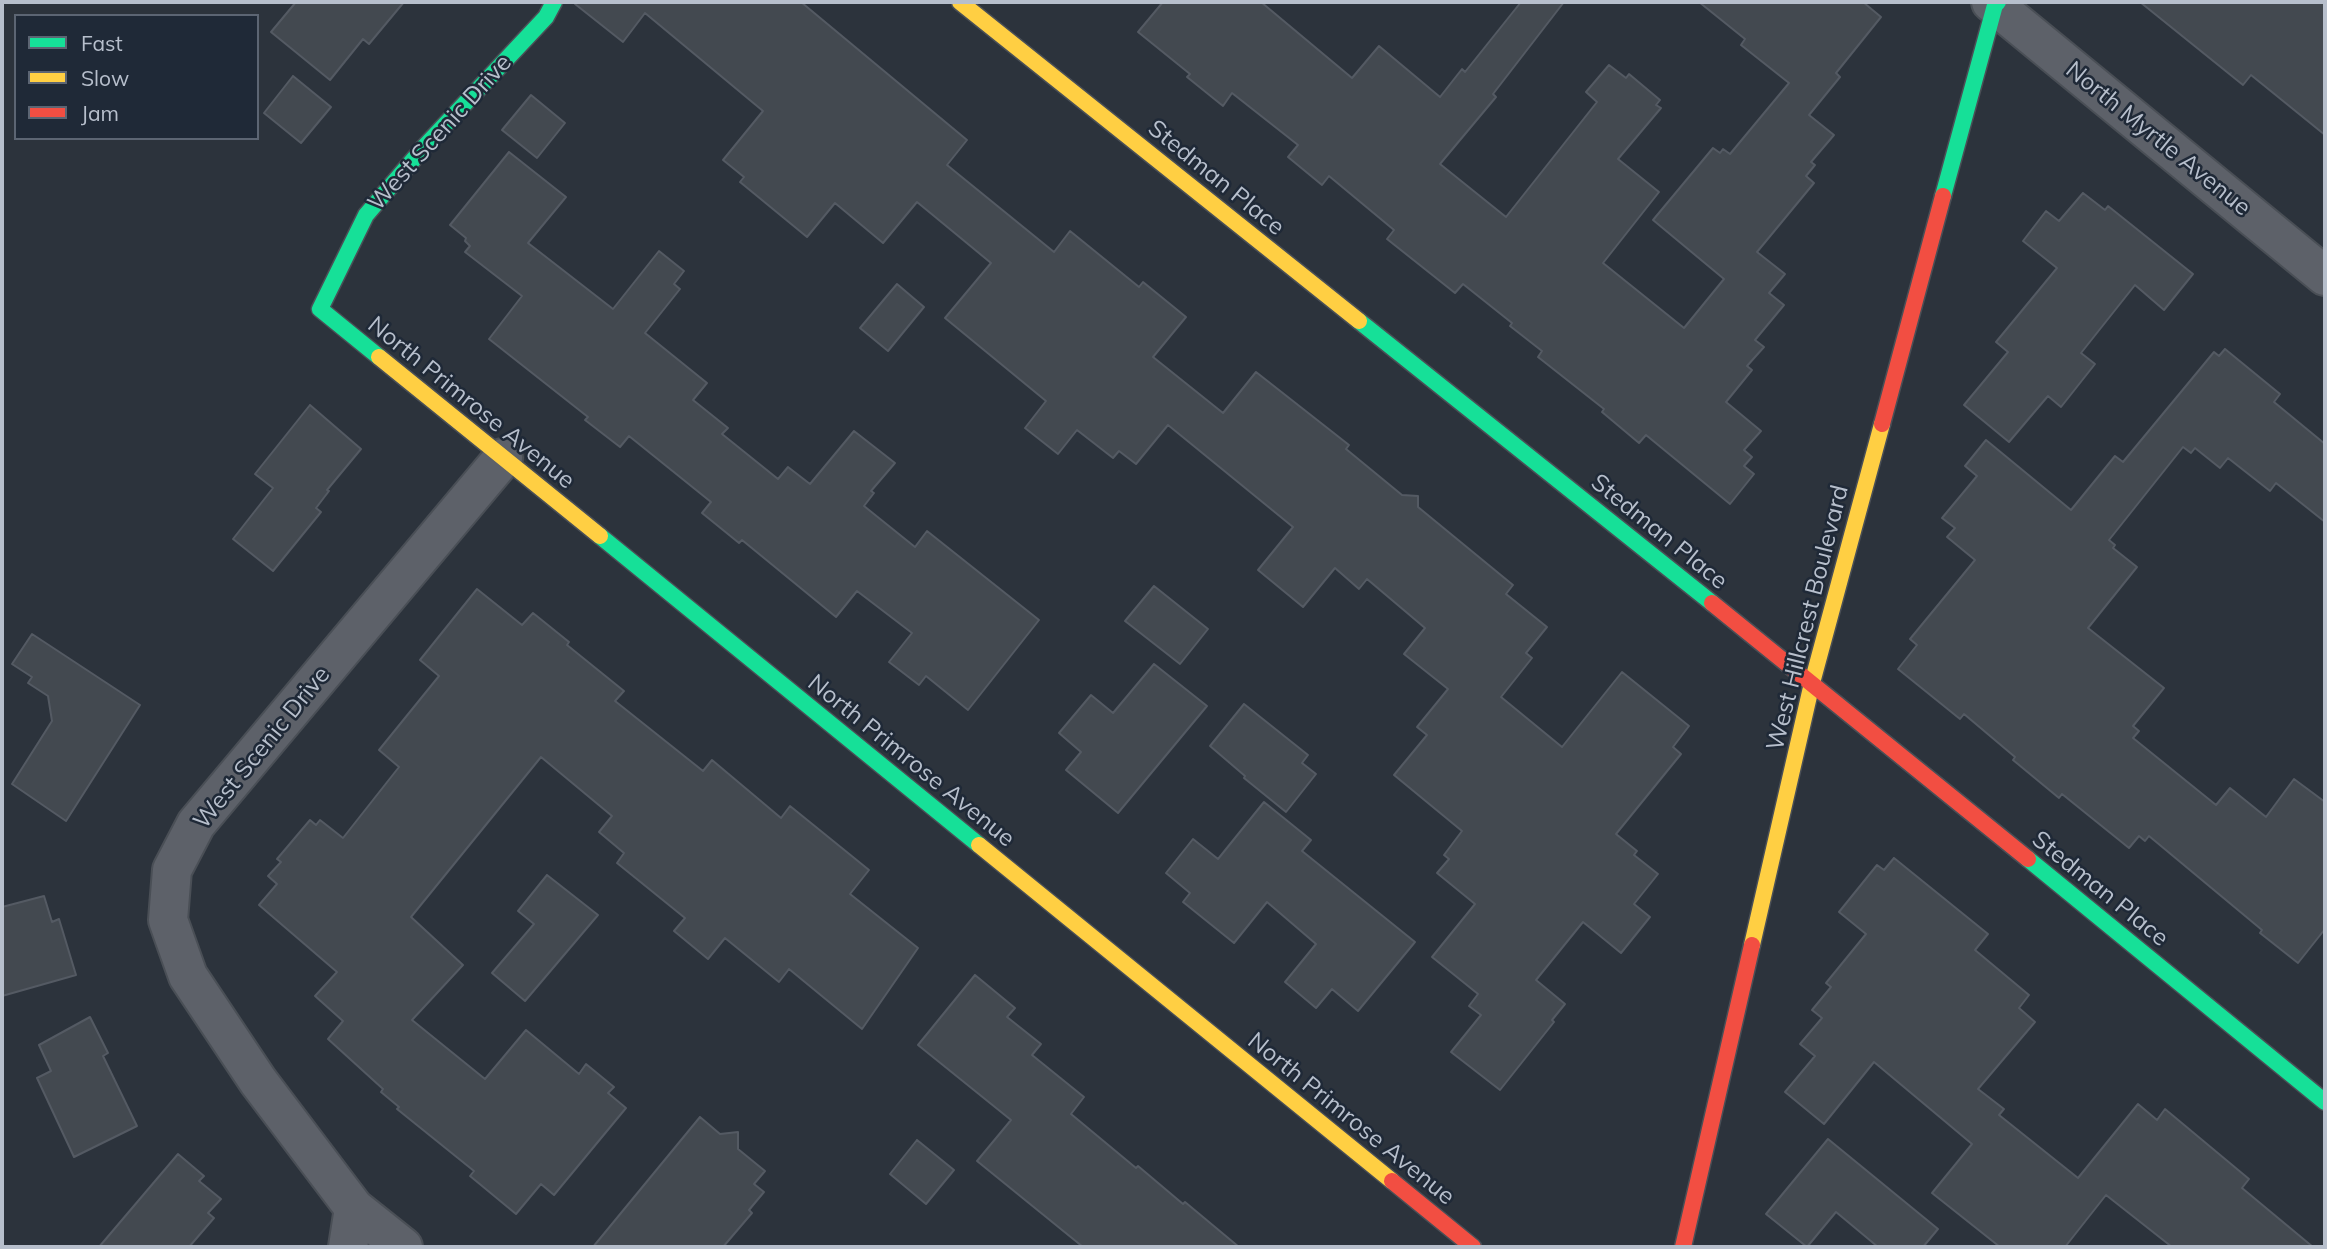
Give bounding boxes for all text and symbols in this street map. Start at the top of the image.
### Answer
legend [14,14,259,140]
text: Fast [81,30,123,56]
street label: West Scenic Drive [362,49,518,217]
street label: North Myrtle Avenue [2060,56,2256,222]
text: Slow [81,65,129,91]
text: Jam [81,100,119,126]
street label: Stedman Place [1142,114,1290,242]
street label: North Primrose Avenue [362,311,580,495]
street label: Stedman Place [1585,468,1733,596]
street label: West Hillcrest Boulevard [1761,482,1855,754]
street label: West Scenic Drive [188,661,336,835]
street label: North Primrose Avenue [802,669,1020,853]
street label: Stedman Place [2026,825,2174,953]
street label: North Primrose Avenue [1242,1027,1460,1211]

